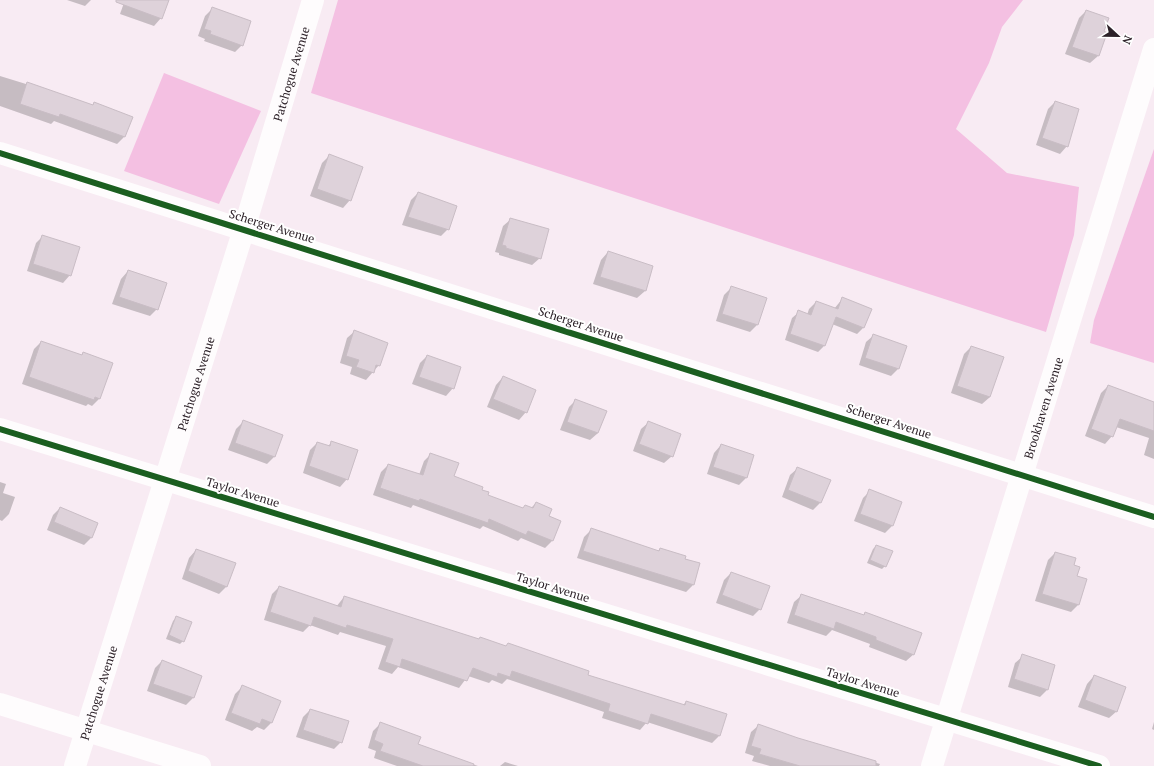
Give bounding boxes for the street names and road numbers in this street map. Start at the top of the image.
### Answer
street label: Patchogue Avenue [269,25,312,123]
street label: Scherger Avenue [227,206,317,246]
street label: Scherger Avenue [537,303,625,345]
street label: Patchogue Avenue [173,334,217,433]
street label: Brookhaven Avenue [1020,355,1066,460]
street label: Scherger Avenue [845,400,933,442]
street label: Taylor Avenue [204,474,282,510]
street label: Taylor Avenue [514,569,592,605]
street label: Patchogue Avenue [76,643,120,742]
street label: Taylor Avenue [824,664,902,700]

